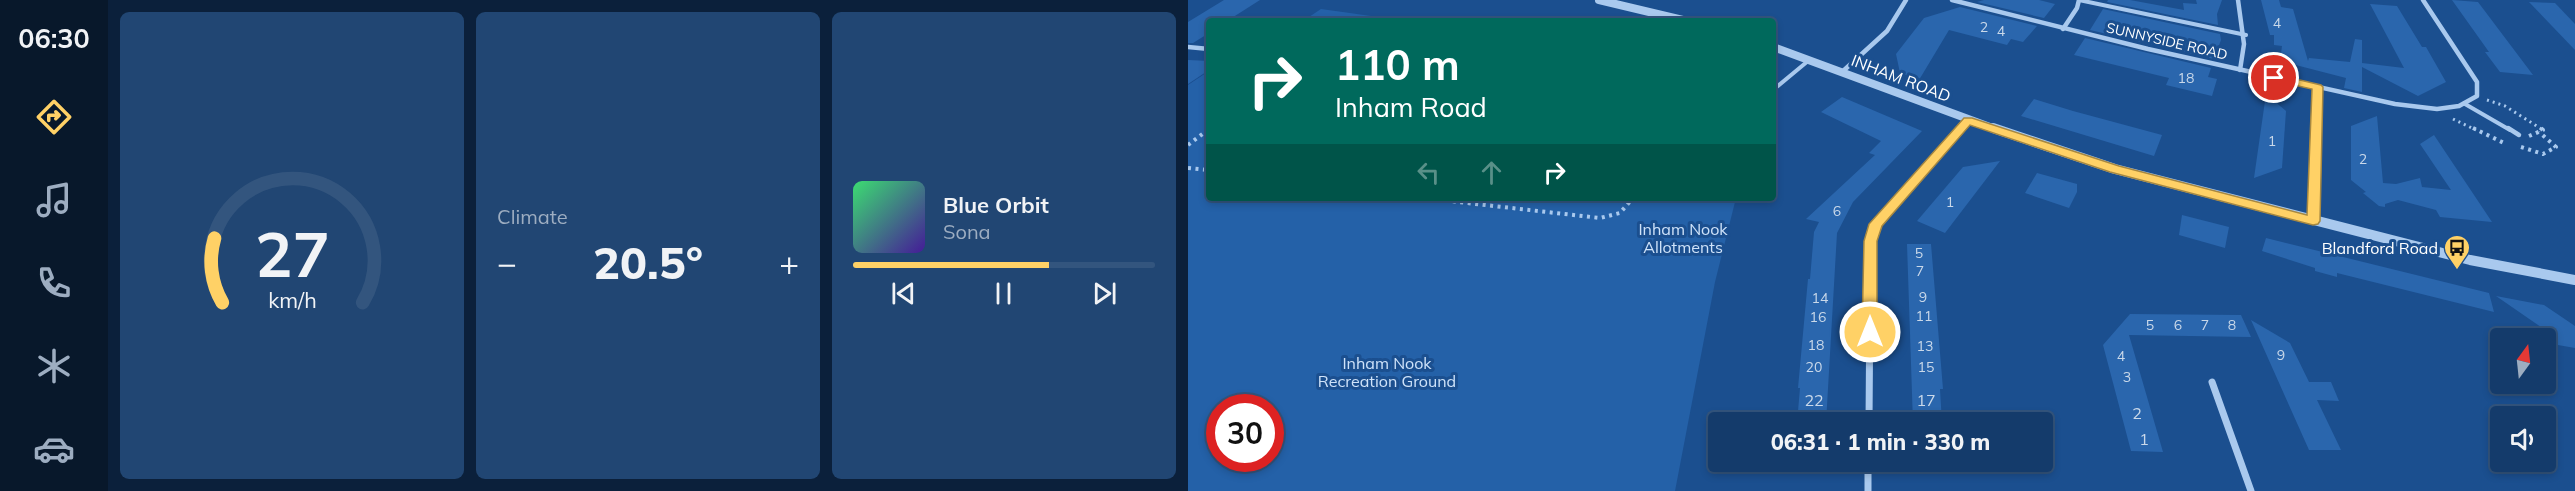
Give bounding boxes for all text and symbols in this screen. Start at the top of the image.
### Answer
house number: 4 [2273,14,2282,32]
house number: 2 [1980,18,1988,36]
street label: SUNNYSIDE ROAD [2105,18,2229,64]
text: 06:30 [18,21,90,55]
house number: 4 [1997,22,2006,40]
text: 110 m [1335,38,1460,91]
icon: right [1236,42,1314,120]
street label: INHAM ROAD [1848,50,1954,106]
pin [2248,52,2299,103]
icon: arrive [2257,61,2290,94]
house number: 18 [2178,69,2194,87]
text: Inham Road [1335,90,1487,124]
icon: directions [33,96,75,138]
house number: 1 [2268,132,2276,150]
house number: 2 [2359,150,2367,168]
icon: left [1412,156,1445,189]
icon: ahead [1475,156,1508,189]
icon: right [1538,156,1571,189]
icon: music [33,179,75,221]
text: Blue Orbit [943,191,1049,219]
house number: 1 [1946,193,1954,211]
house number: 6 [1833,202,1841,220]
text: Climate [497,204,568,229]
text: 27 [255,214,329,293]
text: Sona [943,219,991,244]
park label: Inham Nook Allotments [1638,219,1728,257]
bus stop icon: Blandford Road [2442,233,2472,271]
text: 20.5° [593,234,703,290]
place label: Blandford Road [2322,238,2438,258]
text: − [497,242,517,283]
text: + [779,242,799,283]
house number: 5 [1915,244,1923,262]
icon: phone [33,262,75,304]
house number: 7 [1916,262,1924,280]
icon: previous [887,277,920,310]
icon: pause [987,277,1020,310]
icon: next [1088,277,1121,310]
text: km/h [268,286,316,313]
house number: 9 [1919,288,1927,306]
house number: 14 [1812,289,1829,307]
position arrow [1838,300,1902,364]
house number: 11 [1916,307,1932,325]
house number: 16 [1810,308,1826,326]
house number: 5 [2146,316,2154,334]
house number: 6 [2174,316,2182,334]
house number: 7 [2201,316,2209,334]
house number: 8 [2228,316,2236,334]
north arrow [2490,328,2556,394]
map controls [2490,328,2556,472]
house number: 18 [1808,336,1824,354]
house number: 13 [1917,337,1933,355]
icon: climate [33,345,75,387]
house number: 9 [2277,346,2285,364]
house number: 4 [2117,347,2126,365]
park label: Inham Nook Recreation Ground [1318,353,1456,391]
house number: 20 [1806,358,1822,376]
house number: 15 [1918,358,1934,376]
house number: 3 [2123,368,2131,386]
house number: 22 [1804,390,1824,410]
house number: 17 [1916,390,1936,410]
speed limit sign: 30 [1206,394,1284,472]
house number: 2 [2132,403,2142,423]
button: sound [2490,406,2556,472]
icon: car [33,428,75,470]
text: 06:31 · 1 min · 330 m [1771,428,1990,456]
house number: 1 [2139,429,2149,449]

